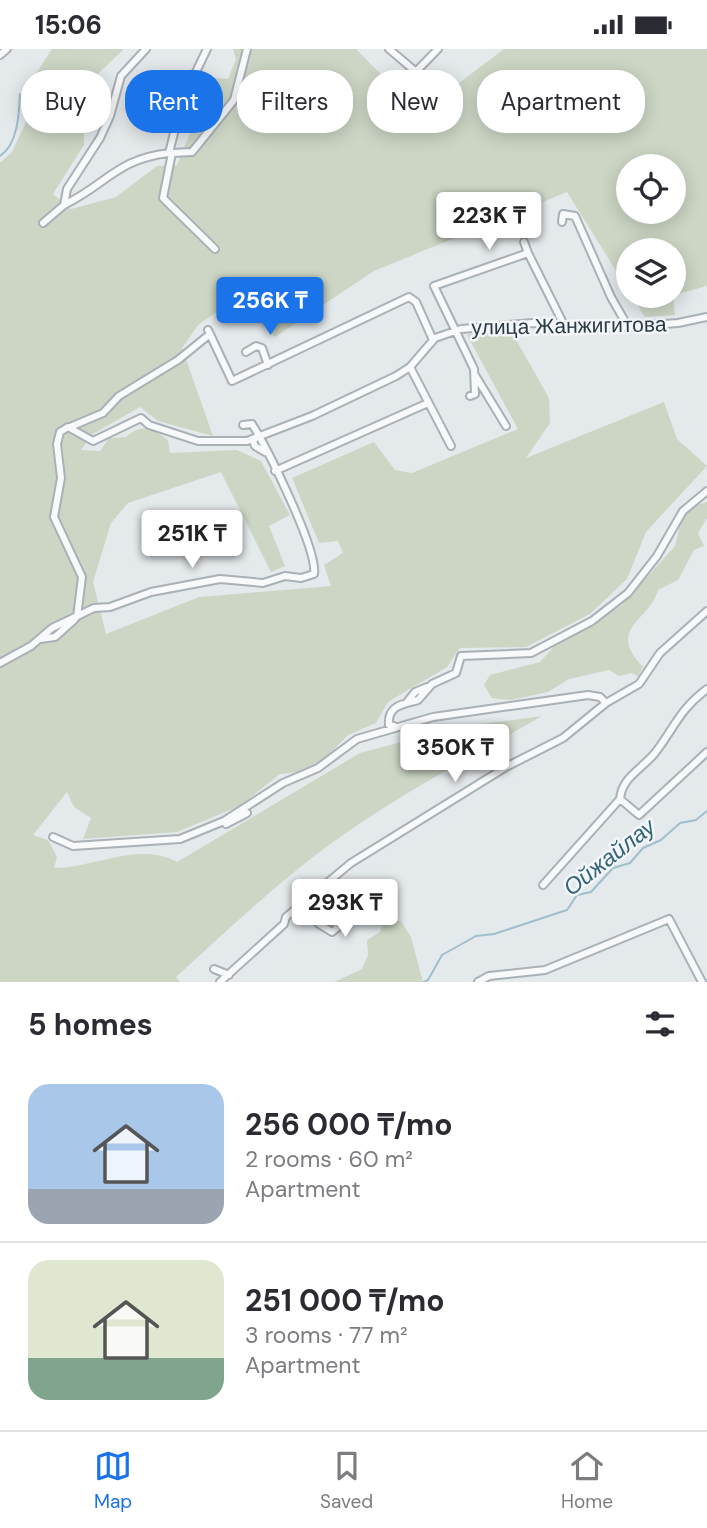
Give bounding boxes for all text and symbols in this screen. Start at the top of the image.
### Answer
text: 15:06 [35,8,102,42]
chip: Buy [21,70,111,133]
chip: Rent [125,70,223,133]
chip: Filters [237,70,353,133]
chip: New [367,70,463,133]
chip: Apartment [477,70,645,133]
map controls [616,154,686,308]
button: locate [616,154,686,224]
pin: 223K ₸ [432,193,546,252]
text: 223K ₸ [452,200,526,230]
button: layers [616,238,686,308]
pin: 256K ₸ [213,278,327,337]
text: 256K ₸ [232,285,308,315]
street label: улица Жанжигитова [471,310,667,342]
pin: 251K ₸ [135,511,249,570]
text: 251K ₸ [158,518,226,548]
pin: 350K ₸ [398,725,512,784]
text: 350K ₸ [416,732,494,762]
water label: Ойжайлау [557,811,662,902]
pin: 293K ₸ [288,879,402,939]
text: 293K ₸ [308,887,382,917]
text: 5 homes [28,1005,153,1044]
icon: filters [641,1005,679,1043]
text: 256 000 ₸/mo [245,1105,453,1144]
icon: home [84,1112,168,1196]
text: 2 rooms · 60 m² [245,1144,413,1174]
text: Apartment [245,1174,360,1204]
text: 251 000 ₸/mo [245,1281,445,1320]
icon: home [84,1288,168,1372]
text: 3 rooms · 77 m² [245,1320,408,1350]
text: Apartment [245,1350,360,1380]
tab: Map [94,1447,132,1514]
tab: Saved [320,1447,373,1514]
tab: Home [561,1447,613,1514]

